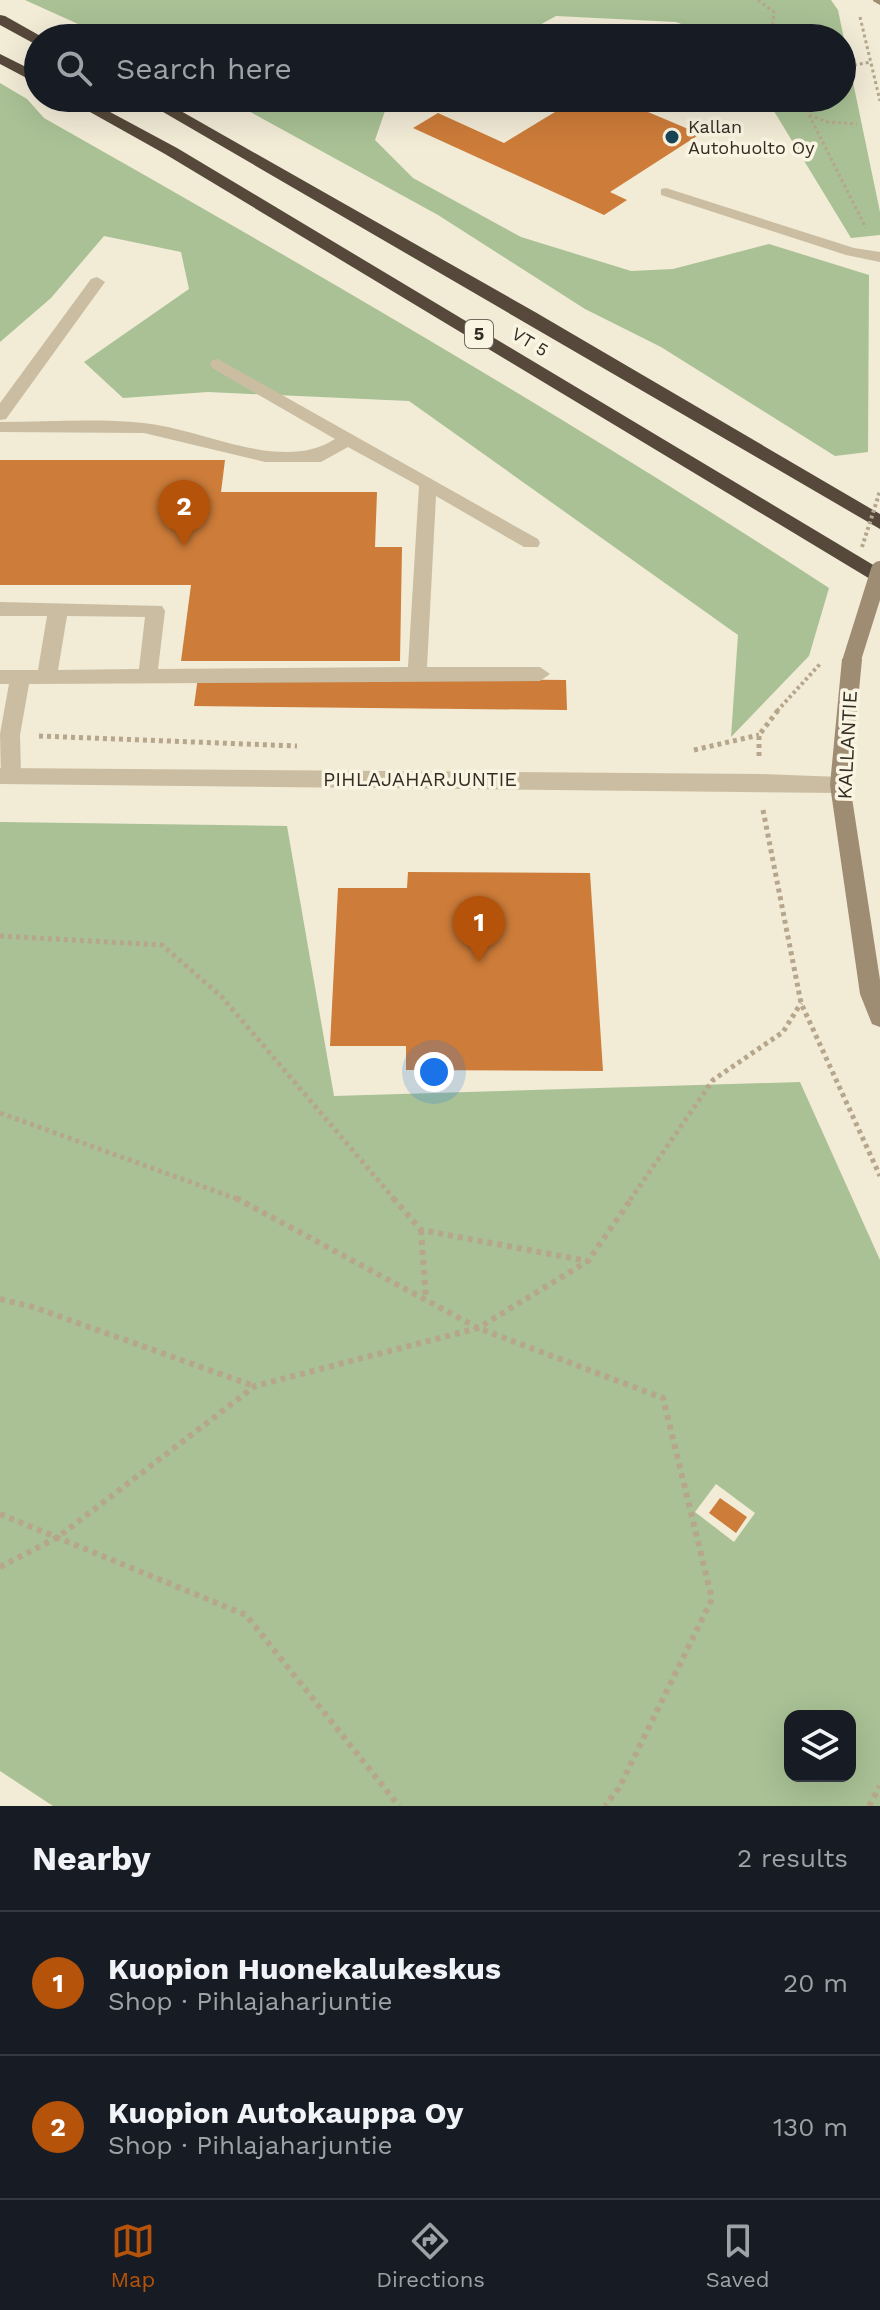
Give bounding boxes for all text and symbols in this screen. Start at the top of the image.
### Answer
search box [24,24,856,112]
icon: search [52,46,96,90]
text: Search here [116,51,292,86]
place label: Kallan Autohuolto Oy [688,116,815,158]
marker: Kallan Autohuolto Oy [663,128,681,146]
road number: 5 [465,320,493,348]
street label: VT 5 [508,323,552,361]
pin: 2 [158,480,210,546]
street label: KALLANTIE [832,690,862,800]
street label: PIHLAJAHARJUNTIE [323,767,517,791]
pin: 1 [453,896,505,962]
your location [414,1052,454,1092]
map controls [784,1710,856,1782]
button: layers [784,1710,856,1782]
text: Nearby [32,1838,151,1878]
text: 2 results [737,1843,848,1873]
text: Kuopion Huonekalukeskus [108,1951,501,1986]
text: 1 [52,1968,64,1998]
text: 20 m [783,1968,848,1998]
text: Shop · Pihlajaharjuntie [108,1986,393,2016]
text: Kuopion Autokauppa Oy [108,2095,463,2130]
text: 2 [50,2112,66,2142]
text: 130 m [773,2112,848,2142]
text: Shop · Pihlajaharjuntie [108,2130,393,2160]
tab: Map [110,2219,155,2292]
tab: Directions [376,2219,485,2292]
tab: Saved [706,2219,770,2292]

